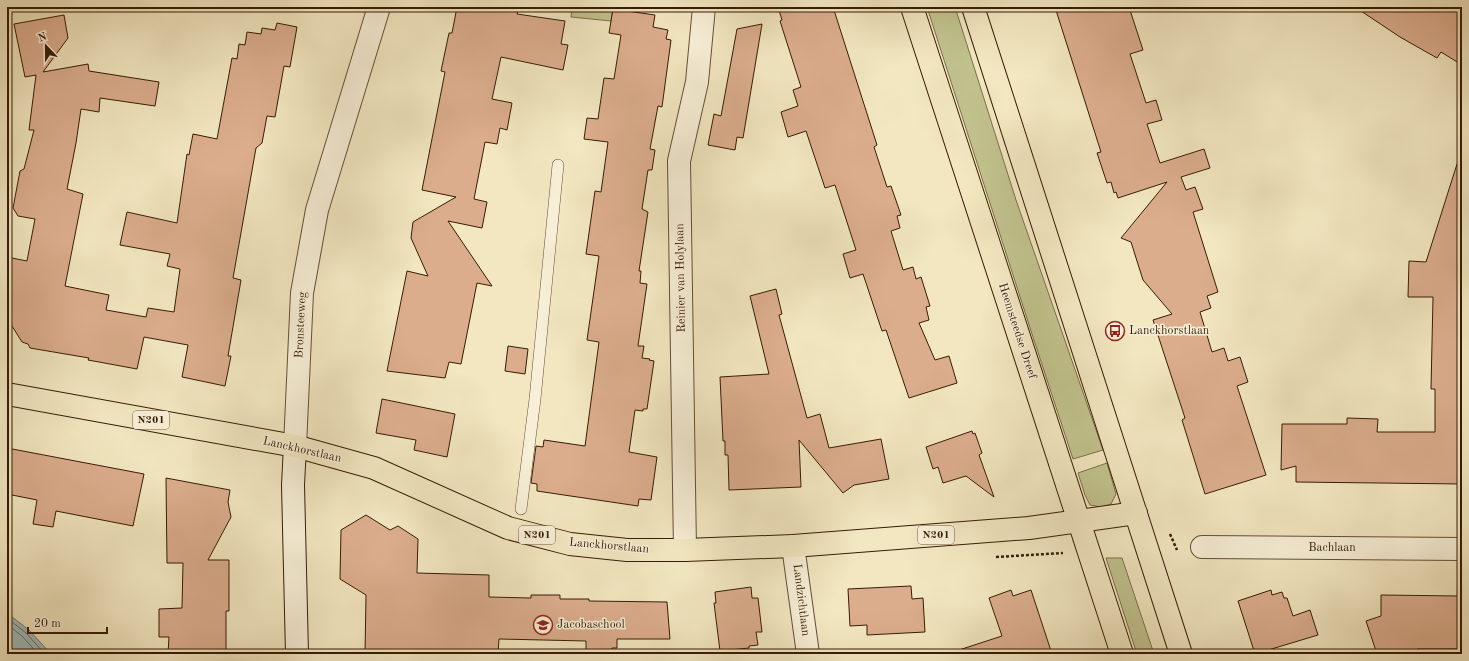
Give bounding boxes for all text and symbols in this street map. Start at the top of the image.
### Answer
north arrow [26,26,66,66]
text: N [37,31,49,45]
street label: Reinier van Holylaan [674,223,688,333]
street label: Heemsteedse Dreef [996,282,1038,381]
street label: Bronsteeweg [293,291,309,359]
bus stop icon: Lanckhorstlaan [1104,320,1126,342]
place label: Lanckhorstlaan [1129,325,1210,337]
road number: N201 [133,411,169,429]
street label: Lanckhorstlaan [262,435,343,465]
road number: N201 [519,526,555,544]
road number: N201 [918,526,954,544]
street label: Lanckhorstlaan [568,537,650,556]
street label: Bachlaan [1308,542,1356,554]
street label: Landzichtlaan [791,563,811,637]
scale bar [28,609,107,635]
school or university icon: Jacobaschool [532,614,554,636]
text: 20 m [34,618,61,630]
place label: Jacobaschool [557,619,625,631]

